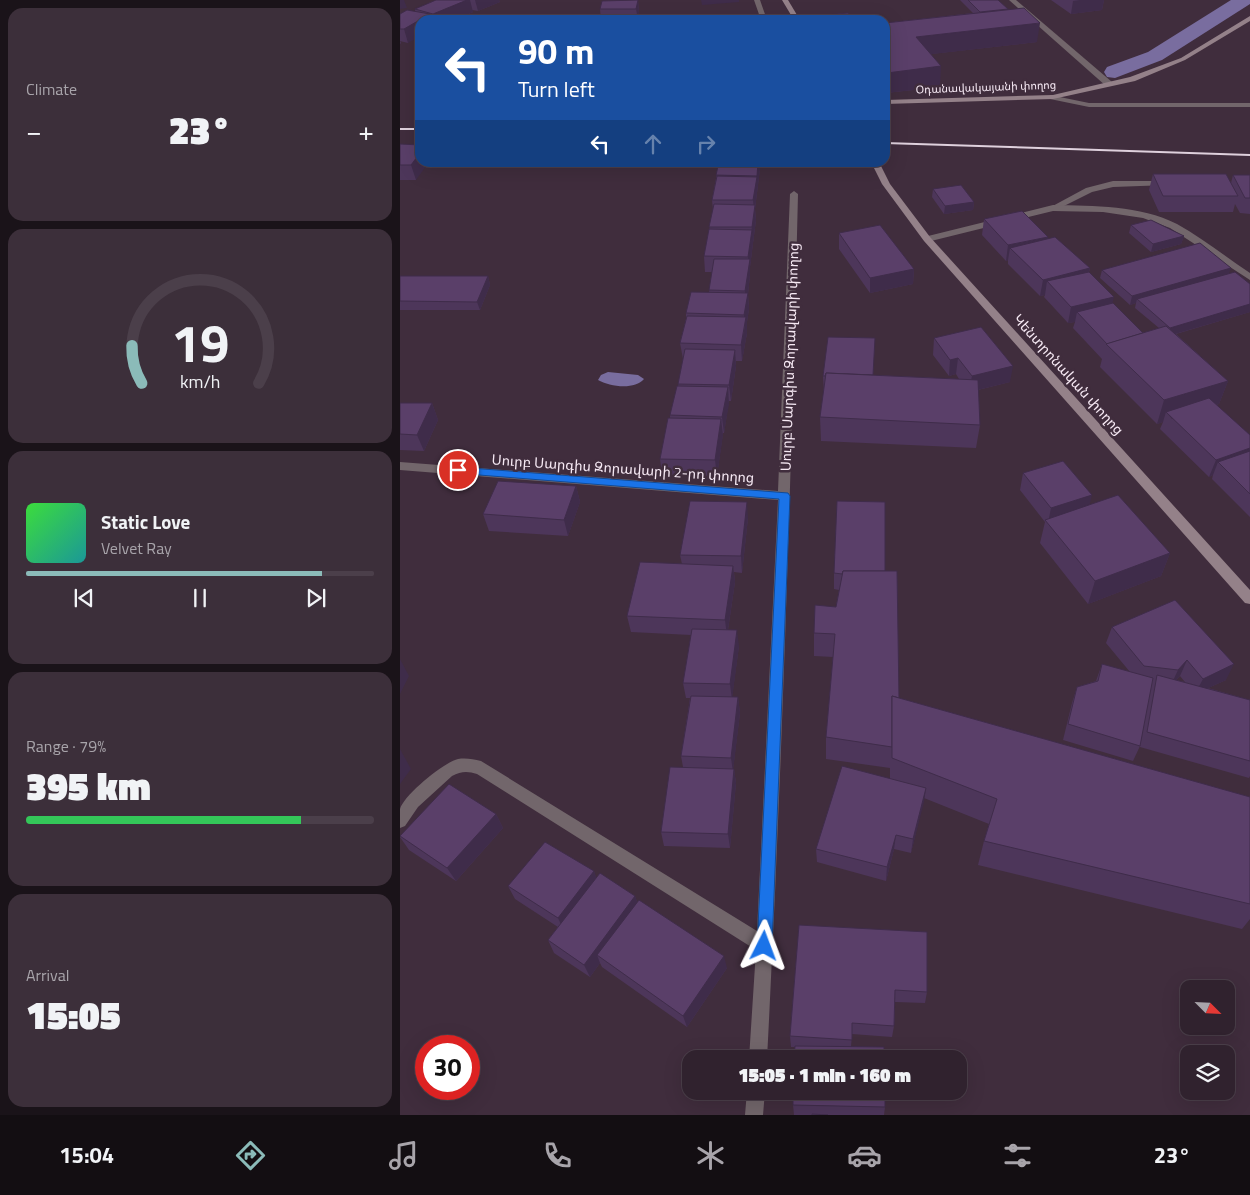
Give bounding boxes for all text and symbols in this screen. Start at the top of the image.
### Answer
text: 90 m [518,24,594,78]
icon: left [435,35,500,100]
text: Turn left [518,72,595,106]
text: Climate [26,77,77,101]
street label: Օդանավակայանի փողոց [915,77,1057,97]
text: 23° [169,101,231,159]
text: − [26,109,42,152]
text: + [358,109,374,152]
icon: left [586,130,614,158]
icon: ahead [639,130,667,158]
icon: right [692,130,720,158]
street label: Սուրբ Սարգիս Զորավարի փողոց [775,242,803,472]
text: 19 [171,303,229,382]
street label: Կենտրոնական փողոց [1009,309,1129,439]
text: km/h [180,368,220,395]
street label: Սուրբ Սարգիս Զորավարի 2-րդ փողոց [491,448,755,488]
pin [437,449,479,491]
icon: arrive [444,456,472,484]
text: Static Love [101,507,190,536]
text: Velvet Ray [101,536,172,560]
icon: previous [70,584,98,612]
icon: pause [186,584,214,612]
icon: next [302,584,330,612]
text: Range · 79% [26,734,106,758]
text: 395 km [26,757,151,815]
position arrow [737,919,789,971]
text: Arrival [26,963,69,987]
north arrow [1180,980,1235,1035]
map controls [1180,980,1235,1100]
text: 15:05 [26,986,121,1044]
speed limit sign: 30 [415,1035,480,1100]
button: layers [1180,1045,1235,1100]
text: 15:05 · 1 min · 160 m [738,1060,911,1089]
text: 15:04 [59,1138,114,1172]
icon: directions [233,1138,268,1173]
icon: music [386,1138,421,1173]
icon: phone [540,1138,575,1173]
icon: climate [693,1138,728,1173]
icon: car [847,1138,882,1173]
icon: filters [1000,1138,1035,1173]
text: 23° [1154,1138,1191,1172]

